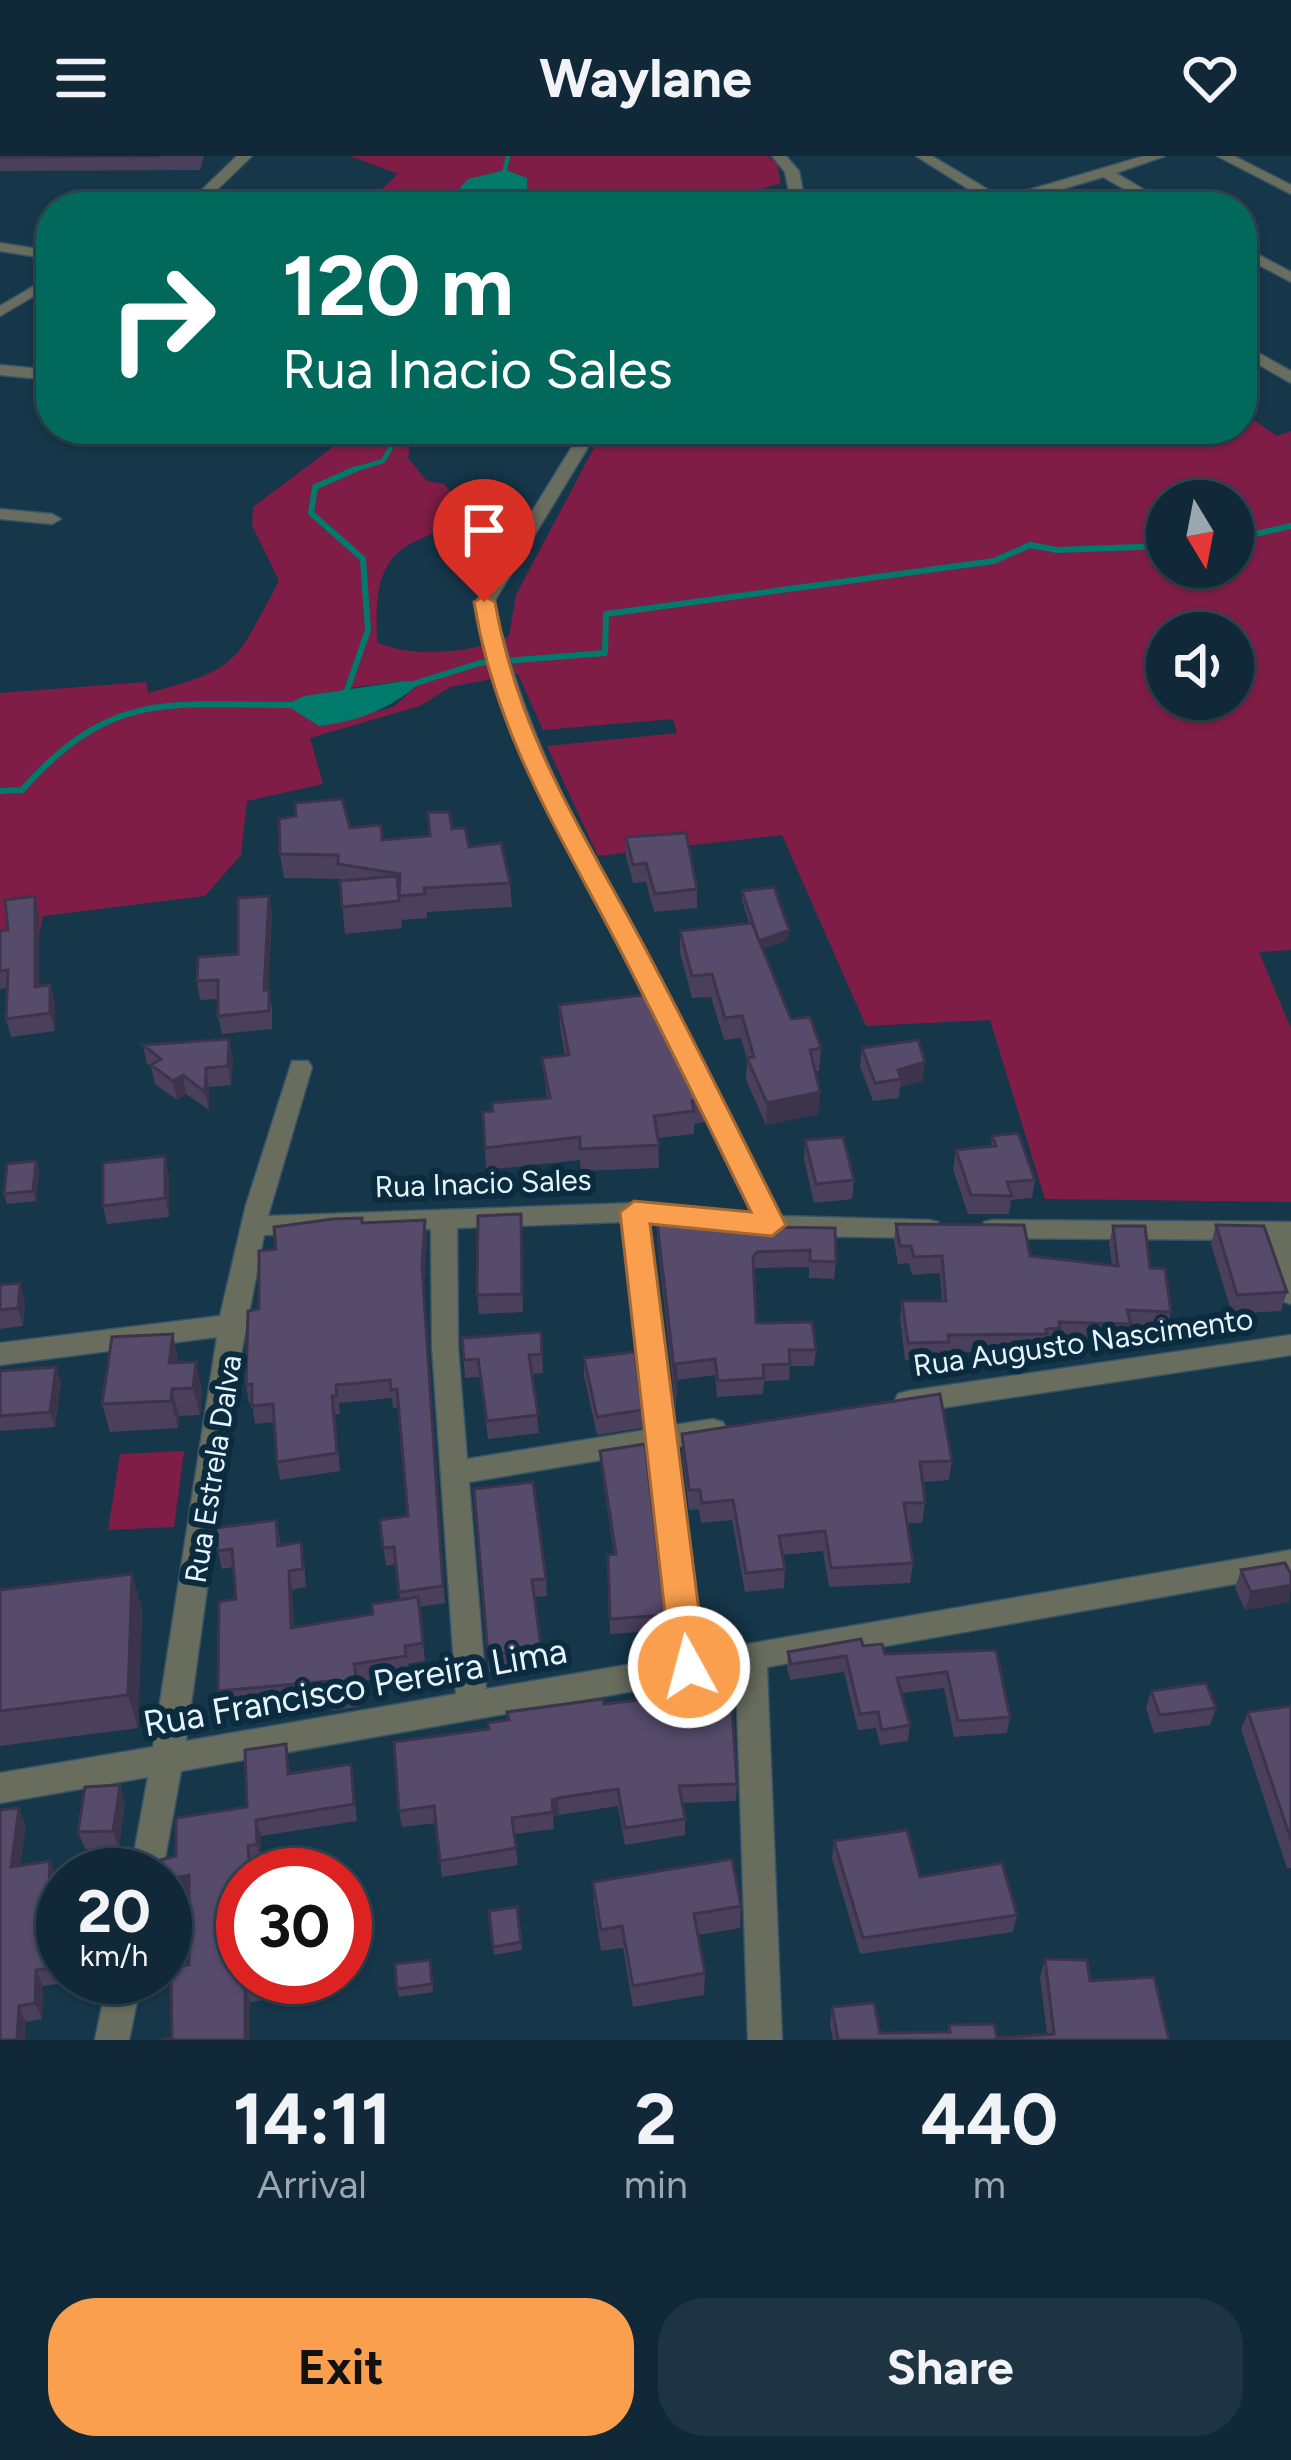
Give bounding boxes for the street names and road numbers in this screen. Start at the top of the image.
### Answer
street label: Rua Inacio Sales [374,1161,592,1205]
street label: Rua Augusto Nascimento [911,1300,1255,1384]
street label: Rua Estrela Dalva [177,1352,249,1586]
street label: Rua Francisco Pereira Lima [140,1629,570,1745]

